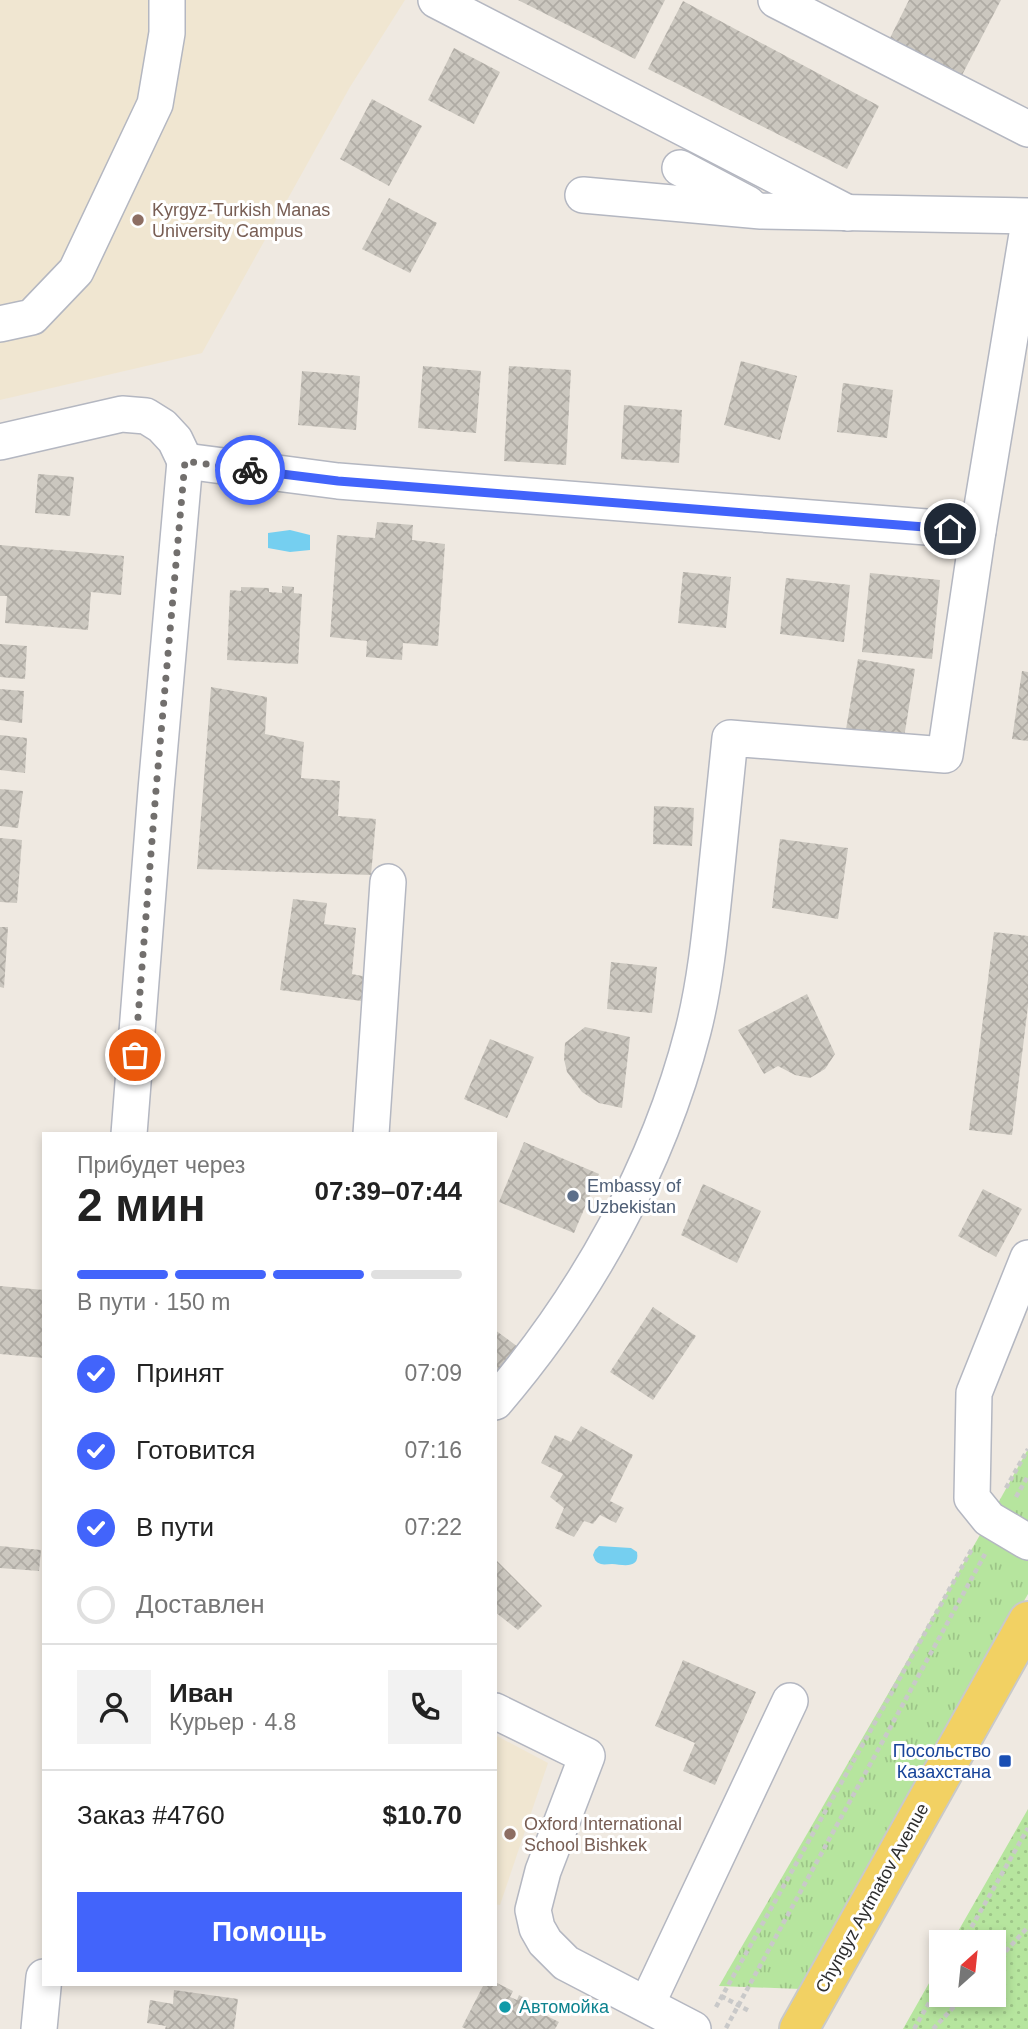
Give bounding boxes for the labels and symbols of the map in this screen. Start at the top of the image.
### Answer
place label: Kyrgyz-Turkish Manas University Campus [152,200,330,241]
marker: Kyrgyz-Turkish Manas University Campus [130,212,146,228]
courier [215,435,285,505]
pin [920,499,980,559]
pin [105,1025,165,1085]
place label: Embassy of Uzbekistan [587,1176,682,1217]
marker: Embassy of Uzbekistan [565,1188,581,1204]
place label: Посольство Казахстана [893,1741,992,1782]
marker: Посольство Казахстана [997,1753,1013,1769]
street label: Chyngyz Aytmatov Avenue [812,1800,932,1996]
place label: Oxford International School Bishkek [524,1814,682,1855]
marker: Oxford International School Bishkek [502,1826,518,1842]
north arrow [929,1930,1006,2007]
place label: Автомойка [519,1997,610,2017]
marker: Автомойка [497,1999,513,2015]

